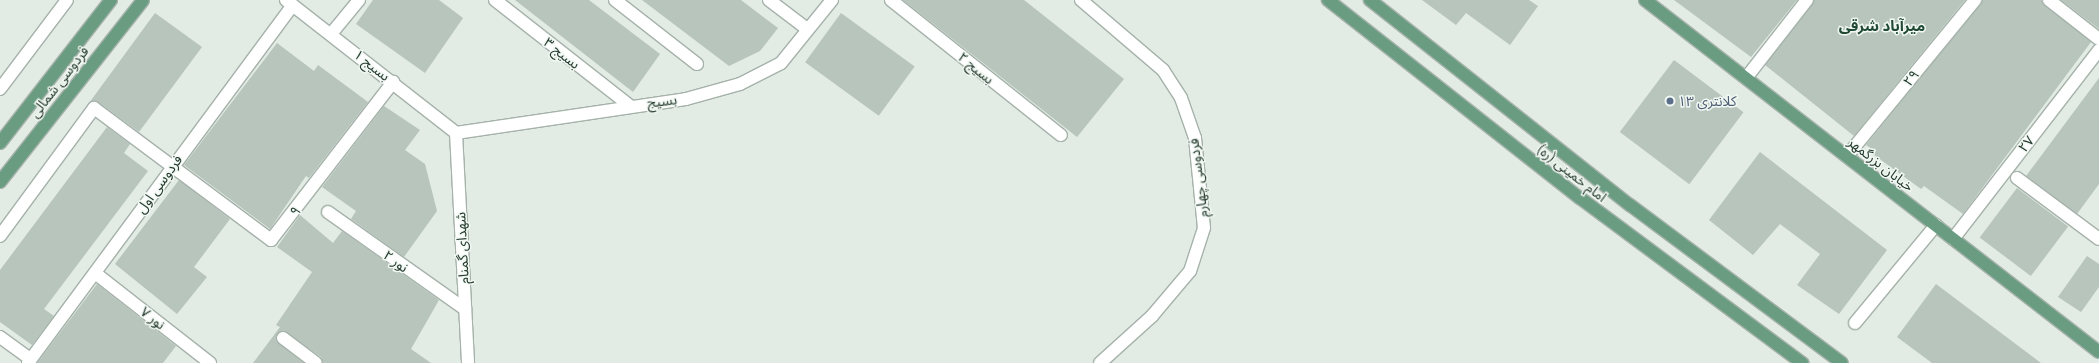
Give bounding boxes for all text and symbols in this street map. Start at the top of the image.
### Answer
district label: میرآباد شرقی [1839,17,1925,35]
street label: بسیج ۳ [541,34,583,72]
street label: فردوسی شمالی [26,43,92,121]
street label: بسیج ۱ [351,46,393,84]
street label: بسیج ۲ [955,49,997,87]
street label: ۲۹ [1899,66,1923,90]
street label: بسیج [646,91,678,111]
place label: کلانتری ۱۳ [1678,93,1737,109]
marker: کلانتری ۱۳ [1665,96,1675,106]
street label: خیابان بزرگمهر [1845,133,1917,195]
street label: ۲۷ [2014,133,2038,155]
street label: فردوسی چهارم [1185,137,1211,219]
street label: امام خمینی (ره) [1534,141,1610,205]
street label: فردوسی اول [132,152,186,216]
street label: ۹ [286,203,304,219]
street label: شهدای گمنام [452,212,472,284]
street label: نور ۲ [380,246,412,276]
street label: نور ۷ [137,303,169,333]

